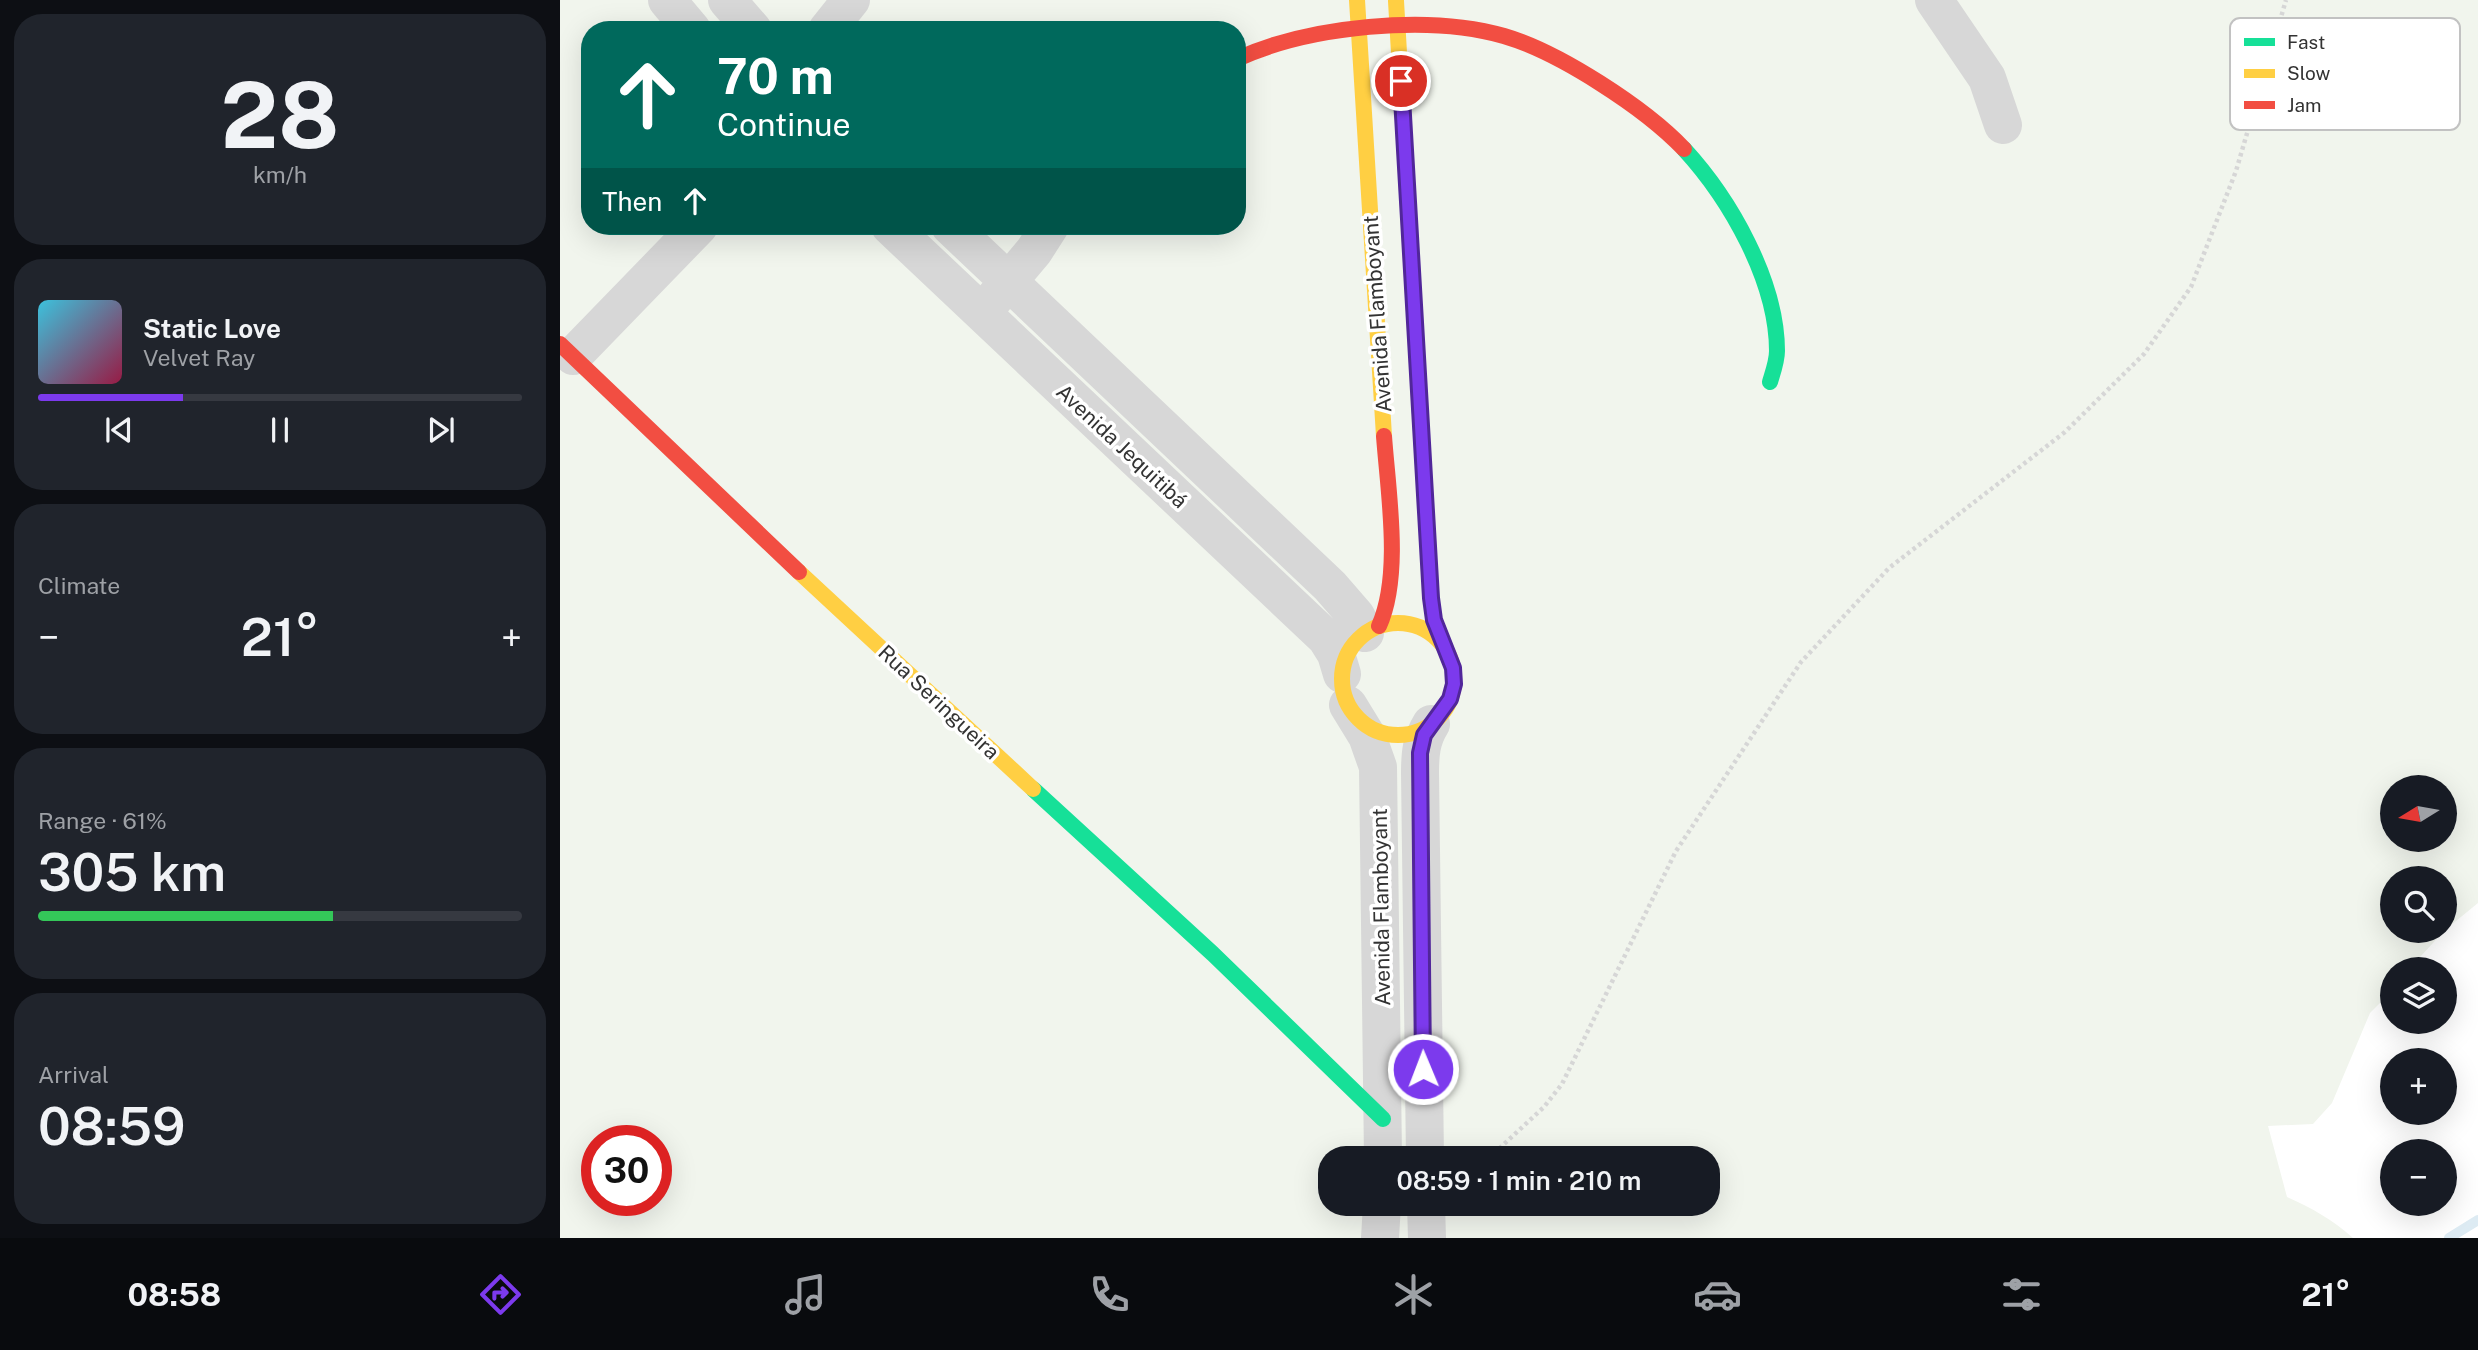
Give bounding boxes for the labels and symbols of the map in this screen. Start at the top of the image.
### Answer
legend [2230,18,2460,130]
text: Fast [2287,31,2325,53]
pin [1371,51,1431,111]
text: Slow [2287,62,2331,84]
text: Jam [2287,94,2321,116]
street label: Avenida Flamboyant [1358,215,1396,413]
street label: Avenida Jequitibá [1051,379,1193,513]
street label: Rua Seringueira [873,640,1005,764]
north arrow [2380,775,2457,852]
street label: Avenida Flamboyant [1367,808,1395,1006]
position arrow [1386,1032,1460,1106]
speed limit sign: 30 [581,1125,672,1216]

